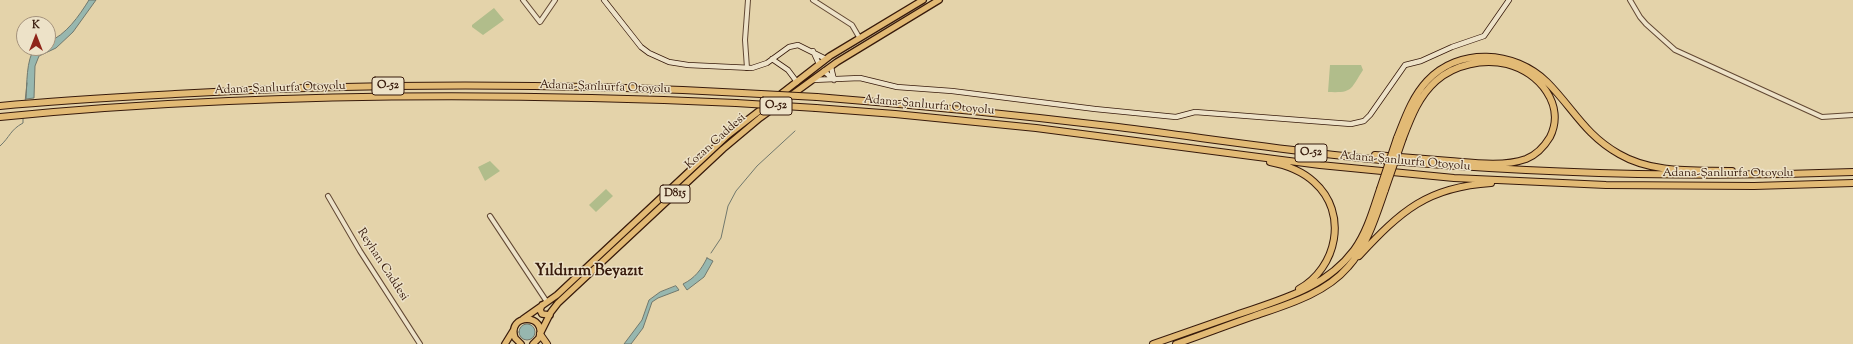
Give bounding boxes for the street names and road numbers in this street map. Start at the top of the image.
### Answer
road number: O-52 [372,77,404,95]
street label: Adana-Şanlıurfa Otoyolu [539,79,671,97]
street label: Adana-Şanlıurfa Otoyolu [214,80,346,98]
street label: Adana-Şanlıurfa Otoyolu [863,93,995,119]
road number: O-52 [760,97,792,115]
street label: Kozan Caddesi [683,111,749,173]
road number: O-52 [1295,144,1327,162]
street label: Adana-Şanlıurfa Otoyolu [1339,149,1471,175]
street label: Adana-Şanlıurfa Otoyolu [1662,167,1794,181]
road number: D815 [660,185,690,203]
street label: Reyhan Caddesi [353,226,411,304]

